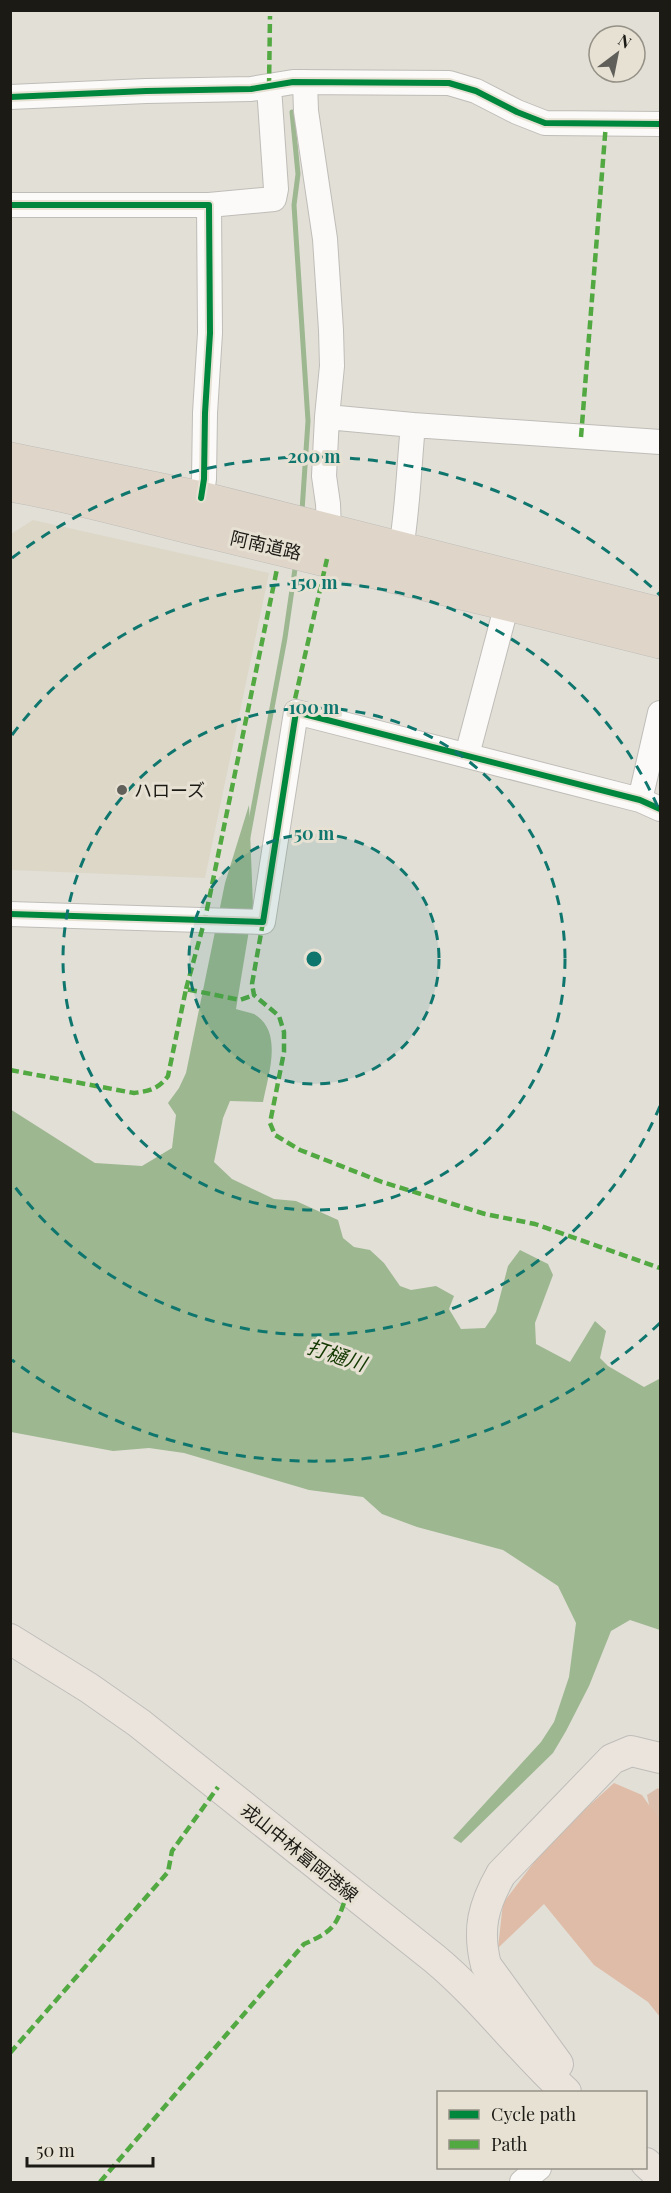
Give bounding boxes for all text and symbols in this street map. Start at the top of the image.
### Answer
north arrow [587,24,647,84]
text: N [615,29,636,53]
text: 200 m [287,444,341,468]
street label: 阿南道路 [228,525,304,565]
text: 150 m [290,570,338,594]
text: 100 m [289,695,340,719]
place label: ハローズ [134,778,205,802]
marker: ハローズ [115,783,129,797]
text: 50 m [294,821,335,845]
centre of rings [304,949,324,969]
water label: 打樋川 [304,1332,372,1377]
street label: 戎山中林富岡港線 [236,1797,364,1907]
legend [437,2091,647,2169]
text: Cycle path [491,2102,576,2126]
scale bar [27,2130,153,2168]
text: Path [491,2132,528,2156]
text: 50 m [36,2138,75,2162]

